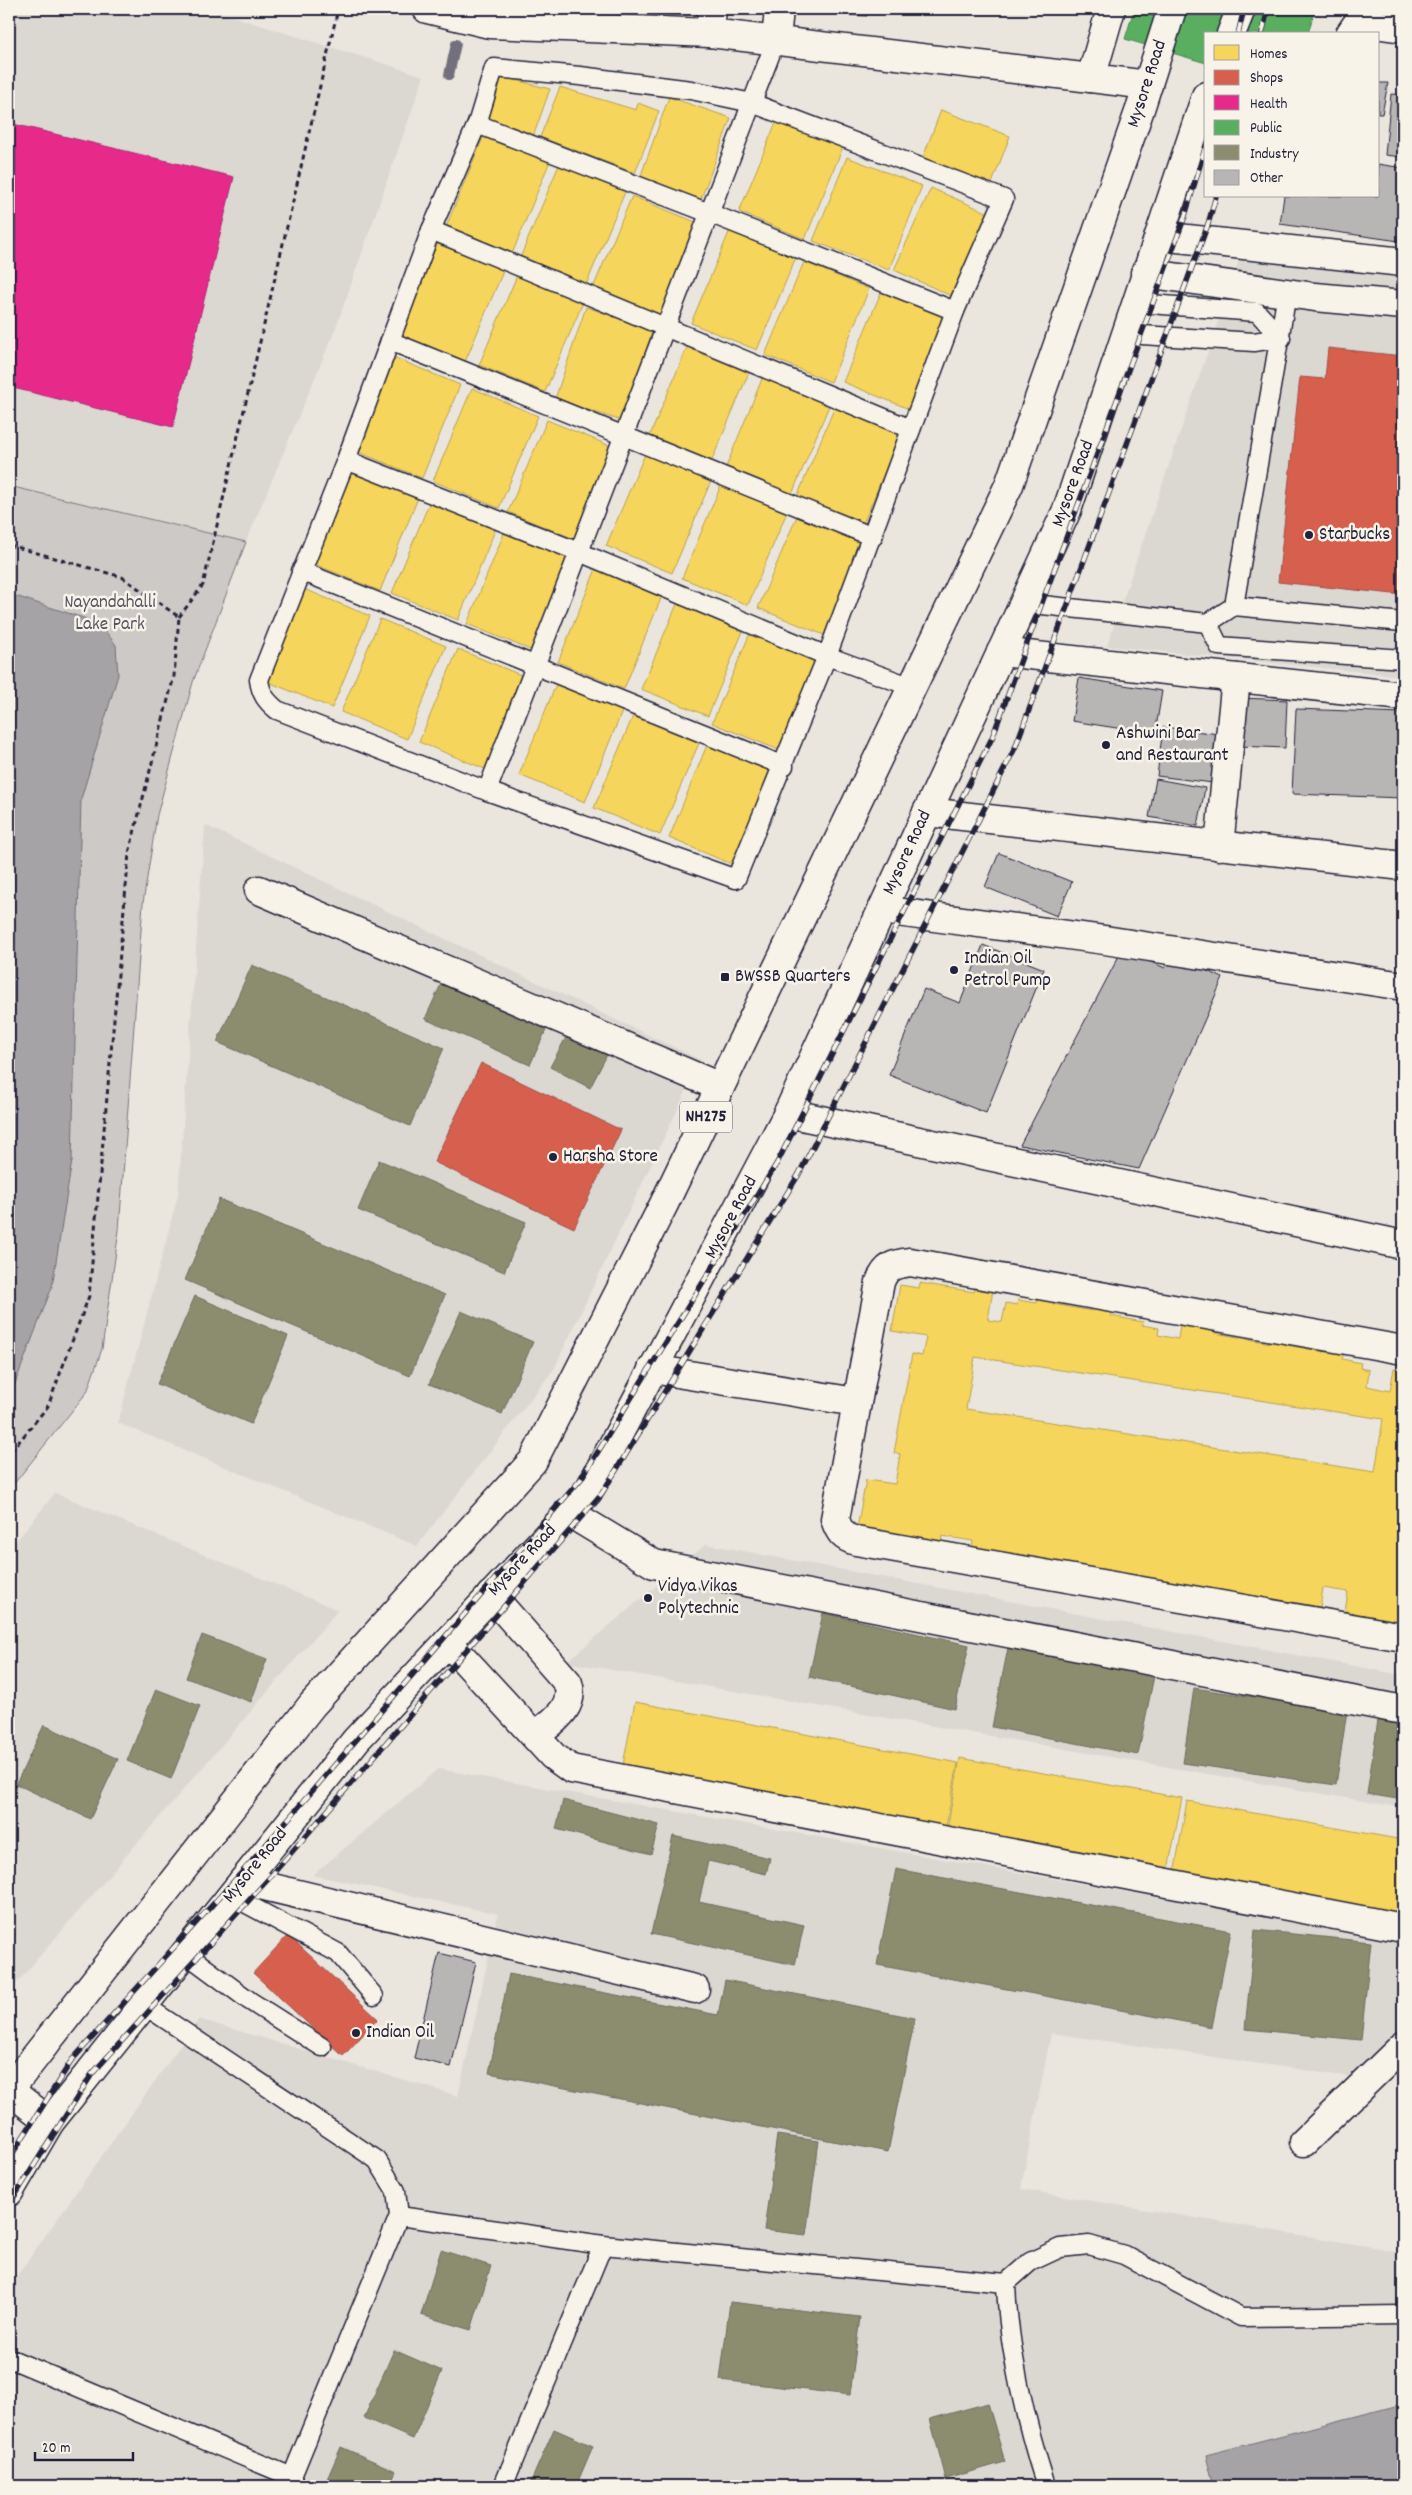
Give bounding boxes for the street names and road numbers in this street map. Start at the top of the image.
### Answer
street label: Mysore Road [1121,37,1175,131]
street label: Mysore Road [1046,437,1102,531]
street label: Mysore Road [877,806,939,900]
road number: NH275 [680,1102,732,1132]
street label: Mysore Road [699,1172,765,1264]
street label: Mysore Road [482,1519,564,1603]
street label: Mysore Road [217,1822,295,1910]

